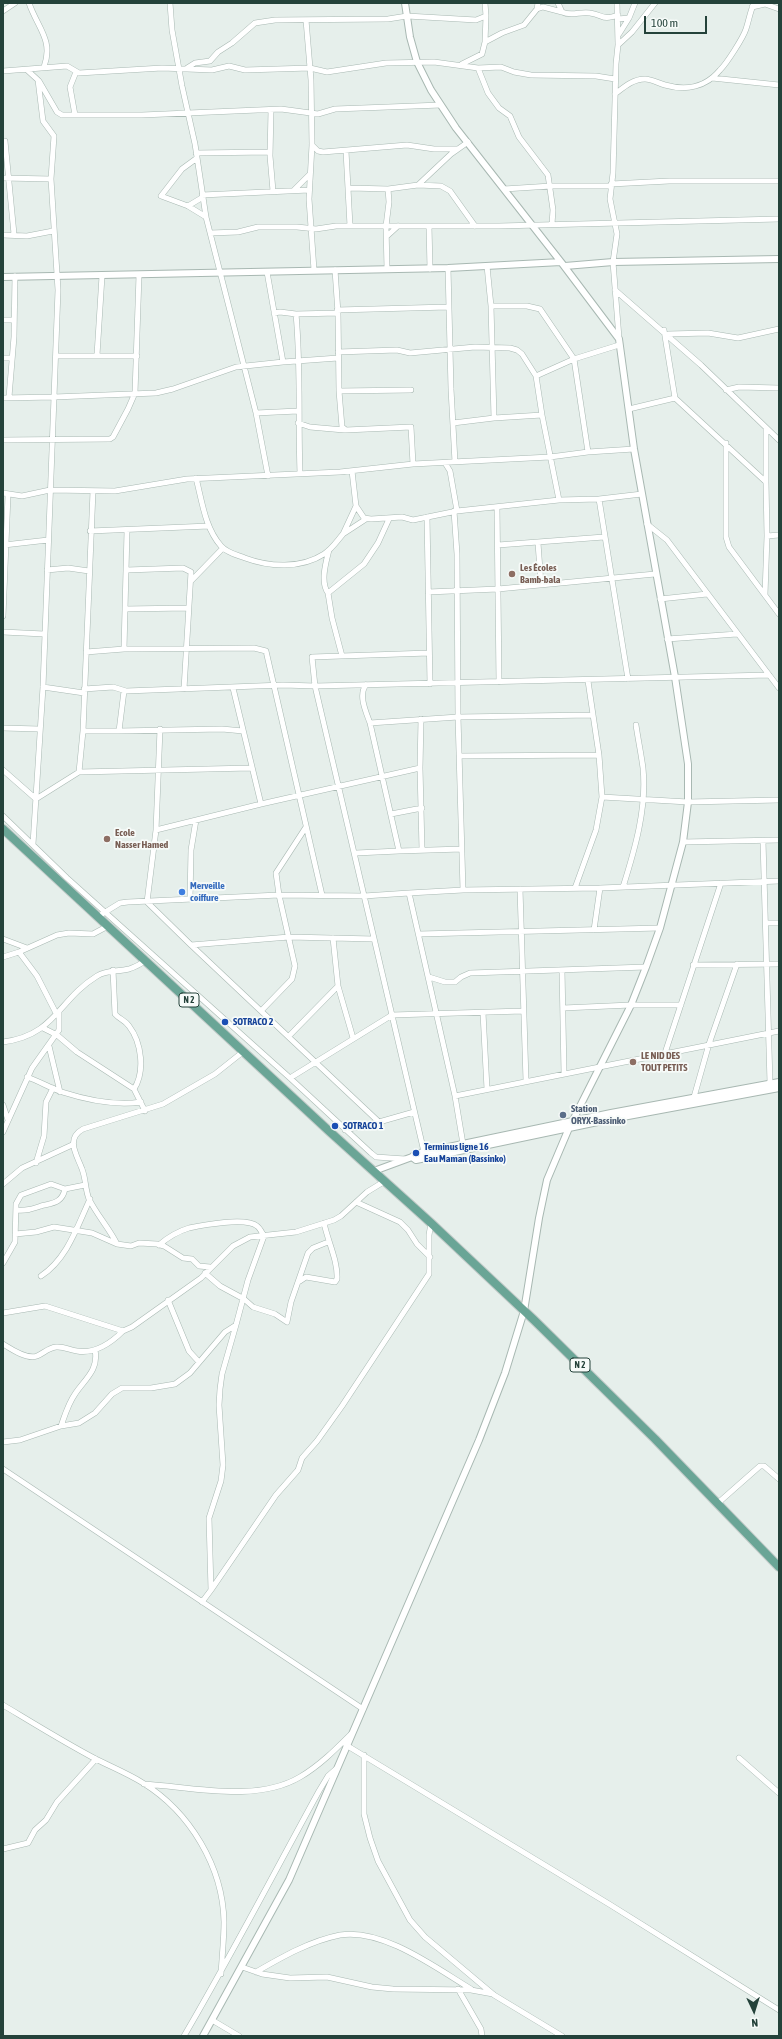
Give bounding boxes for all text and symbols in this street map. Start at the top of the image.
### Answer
scale bar [646,8,709,34]
text: 100 m [651,16,678,30]
place label: Les Écoles Bamb-bala [520,562,561,586]
marker: Les Écoles Bamb-bala [507,569,517,579]
place label: Ecole Nasser Hamed [115,827,168,850]
marker: Ecole Nasser Hamed [102,834,112,844]
place label: Merveille coiffure [190,880,225,904]
marker: Merveille coiffure [177,887,187,897]
road number: N 2 [179,993,199,1007]
place label: SOTRACO 2 [233,1016,273,1028]
marker: SOTRACO 2 [220,1017,230,1027]
place label: LE NID DES TOUT PETITS [641,1050,687,1074]
marker: LE NID DES TOUT PETITS [628,1057,638,1067]
place label: Station ORYX-Bassinko [571,1103,626,1126]
marker: Station ORYX-Bassinko [558,1110,568,1120]
place label: SOTRACO 1 [343,1120,383,1132]
marker: SOTRACO 1 [330,1121,340,1131]
place label: Terminus ligne 16 Eau Maman (Bassinko) [424,1141,506,1164]
marker: Terminus ligne 16 Eau Maman (Bassinko) [411,1148,421,1158]
road number: N 2 [570,1358,590,1372]
north arrow [734,1991,774,2031]
text: N [751,2017,758,2029]

